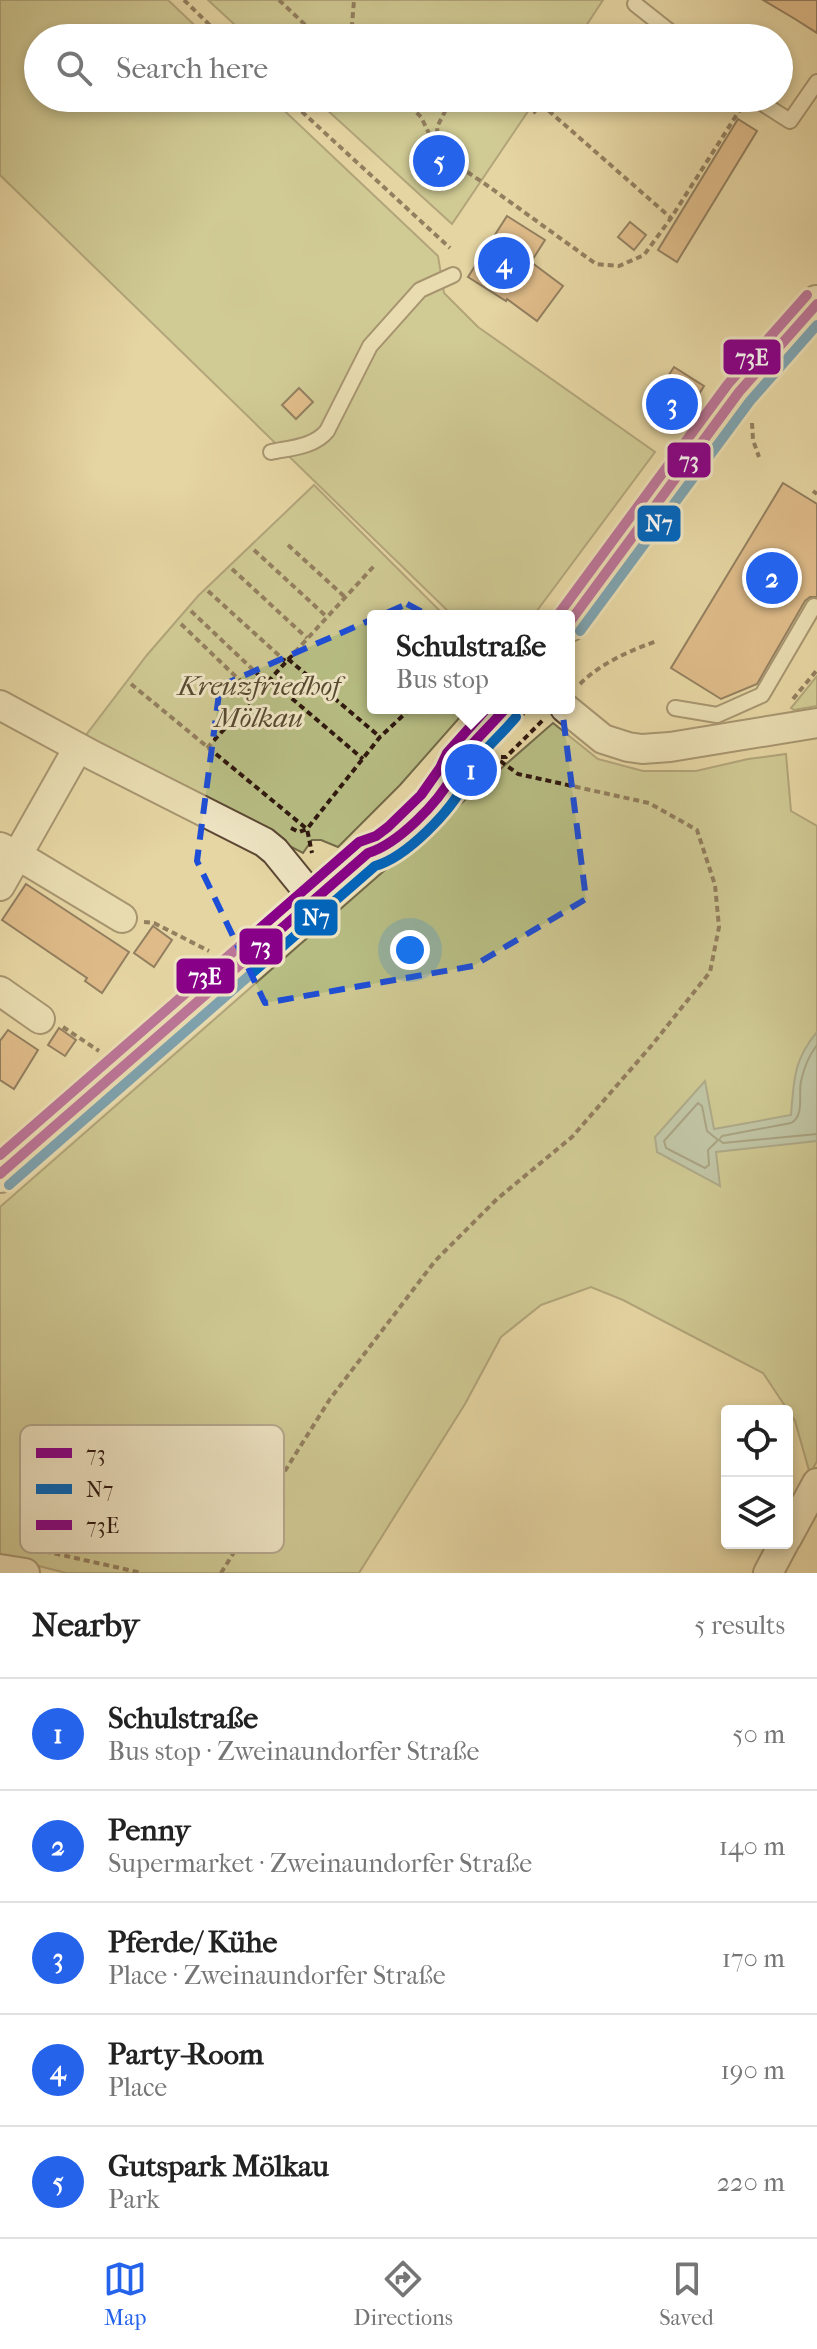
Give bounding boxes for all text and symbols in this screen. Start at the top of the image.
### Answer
search box [24,24,793,112]
icon: search [52,46,96,90]
text: Search here [116,51,268,86]
pin: 5 [413,131,465,191]
pin: 4 [478,233,530,293]
line badge: 73E [722,338,782,376]
text: 73E [734,345,769,371]
pin: 3 [646,374,698,434]
line badge: 73 [666,441,712,479]
text: 73 [678,448,699,474]
line badge: N7 [636,504,682,543]
text: N7 [645,511,673,537]
pin: 2 [746,548,798,608]
popup [367,610,575,714]
text: Schulstraße [396,629,546,664]
text: Bus stop [396,664,489,695]
park label: Kreuzfriedhof Mölkau [176,669,346,734]
pin: 1 [445,740,497,800]
line badge: N7 [293,898,339,937]
text: N7 [302,905,330,931]
line badge: 73 [238,927,284,966]
your location [390,930,430,970]
text: 73 [250,934,271,960]
line badge: 73E [175,957,236,995]
text: 73E [187,964,222,990]
map controls [721,1405,793,1549]
button: locate [721,1405,793,1477]
legend [20,1425,284,1553]
text: 73 [86,1441,106,1467]
text: N7 [86,1477,113,1503]
button: layers [721,1477,793,1549]
text: 73E [86,1513,119,1539]
text: Nearby [32,1605,139,1645]
text: 5 results [694,1610,785,1641]
text: Schulstraße [108,1701,258,1736]
text: 1 [53,1719,63,1750]
text: 50 m [732,1719,785,1750]
text: Bus stop · Zweinaundorfer Straße [108,1736,479,1767]
text: Penny [108,1813,190,1848]
text: 2 [51,1831,65,1862]
text: 140 m [719,1831,785,1862]
text: Supermarket · Zweinaundorfer Straße [108,1848,532,1879]
text: Pferde/ Kühe [108,1925,277,1960]
text: 3 [53,1943,63,1974]
text: 170 m [722,1943,785,1974]
text: Place · Zweinaundorfer Straße [108,1960,446,1991]
text: Party-Room [108,2037,264,2072]
text: 4 [50,2055,66,2086]
text: 190 m [721,2055,785,2086]
text: Place [108,2072,167,2103]
text: Gutspark Mölkau [108,2149,329,2184]
text: 5 [52,2167,64,2198]
text: 220 m [717,2167,785,2198]
text: Park [108,2184,160,2215]
tab: Map [103,2257,147,2331]
tab: Directions [354,2257,453,2331]
tab: Saved [659,2257,714,2331]

